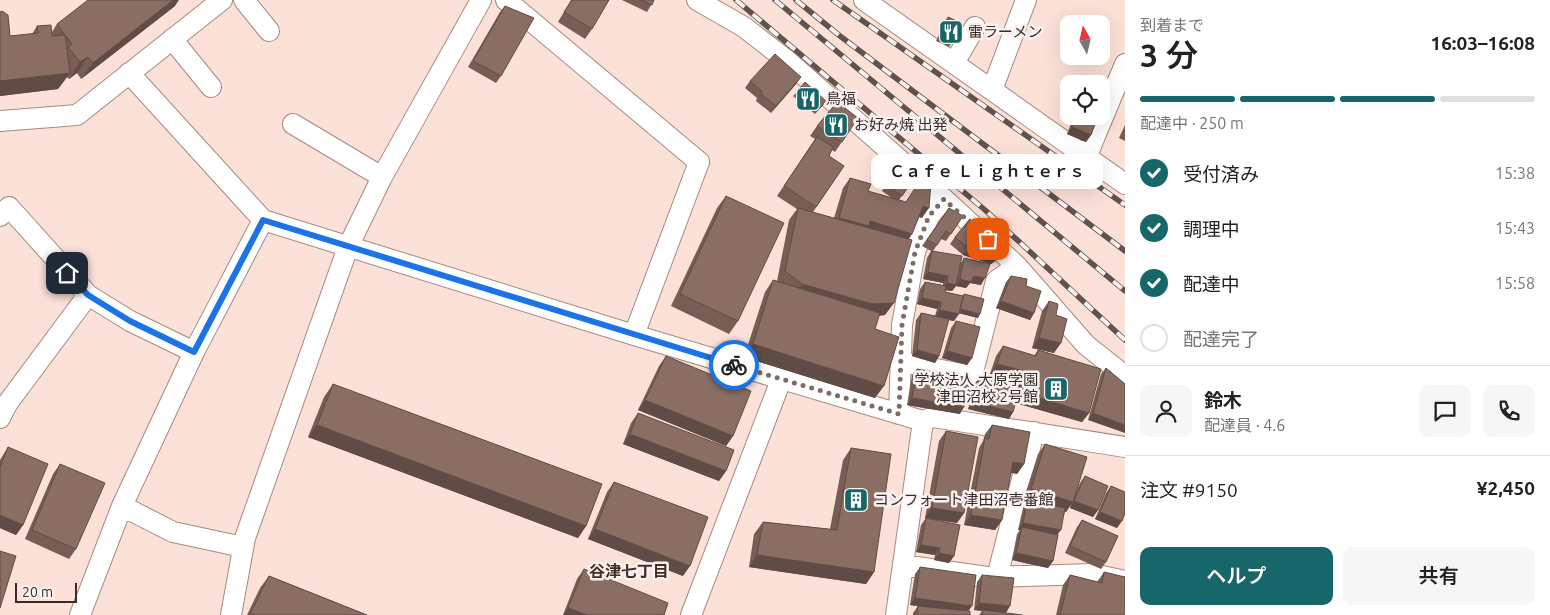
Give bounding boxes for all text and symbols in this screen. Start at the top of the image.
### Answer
north arrow [1060,15,1110,65]
map controls [1060,15,1110,125]
text: 到着まで [1140,16,1204,34]
restaurant icon: 雷ラーメン [938,19,964,45]
place label: 雷ラーメン [968,23,1042,40]
text: 16:03–16:08 [1430,32,1535,54]
text: 3 分 [1140,37,1198,73]
button: locate [1060,75,1110,125]
restaurant icon: 鳥福 [795,86,821,112]
place label: 鳥福 [826,90,856,107]
restaurant icon: お好み焼 出発 [823,112,849,138]
text: 配達中 · 250 m [1140,114,1244,132]
place label: お好み焼 出発 [854,116,947,133]
callout: Ｃａｆｅ Ｌｉｇｈｔｅｒｓ [872,154,1104,189]
icon: check [1140,159,1168,187]
text: Ｃａｆｅ Ｌｉｇｈｔｅｒｓ [889,162,1085,180]
text: 受付済み [1183,163,1259,185]
text: 15:38 [1495,164,1535,182]
icon: check [1140,214,1168,242]
pin [967,218,1009,260]
text: 調理中 [1183,218,1240,240]
text: 15:43 [1495,219,1535,237]
icon: bag [974,225,1002,253]
pin [46,252,88,294]
icon: home [53,259,81,287]
icon: check [1140,269,1168,297]
text: 配達中 [1183,273,1240,295]
text: 15:58 [1495,274,1535,292]
text: 配達完了 [1183,328,1259,350]
courier [709,340,759,390]
icon: bike [720,351,748,379]
place label: 学校法人 大原学園 津田沼校 2号館 [915,371,1038,405]
building icon: 学校法人 大原学園 津田沼校 2号館 [1043,376,1069,402]
button: person [1140,385,1192,437]
button: chat [1419,385,1471,437]
button: phone [1483,385,1535,437]
text: 鈴木 [1204,389,1242,411]
text: 配達員 · 4.6 [1204,416,1285,434]
text: ¥2,450 [1477,477,1535,499]
text: 注文 #9150 [1140,479,1238,501]
building icon: コンフォート津田沼壱番館 [843,487,869,513]
place label: コンフォート津田沼壱番館 [874,491,1054,508]
button: ヘルプ [1140,547,1333,605]
button: 共有 [1343,547,1535,605]
district label: 谷津七丁目 [589,562,669,580]
scale bar [15,580,78,603]
text: 20 m [22,584,53,600]

